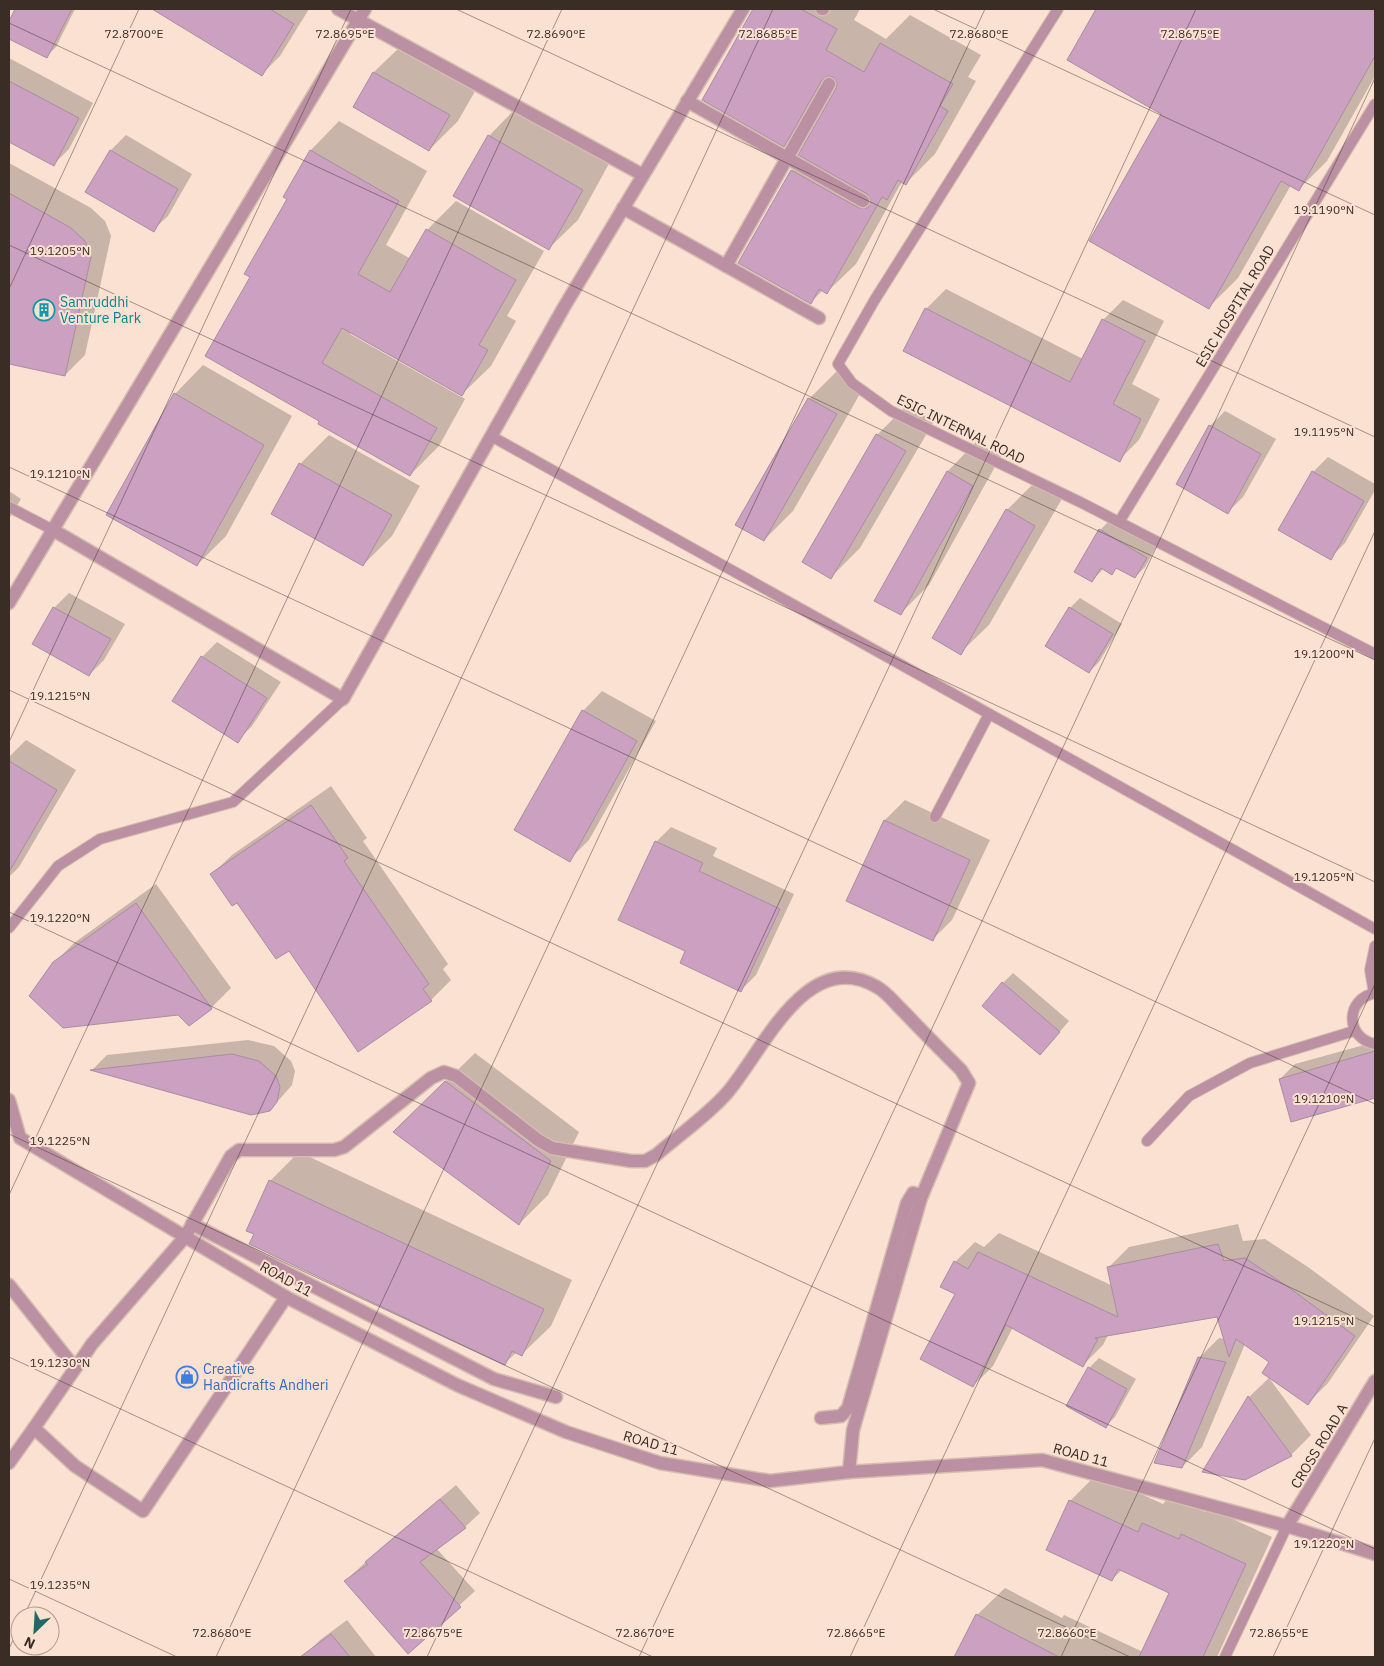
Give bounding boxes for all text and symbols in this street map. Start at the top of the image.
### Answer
text: 72.8700°E [104,26,164,41]
text: 72.8695°E [315,26,375,41]
text: 72.8690°E [526,26,586,41]
text: 72.8685°E [738,26,798,41]
text: 72.8680°E [949,26,1009,41]
text: 72.8675°E [1160,26,1220,41]
text: 19.1190°N [1294,202,1354,217]
street label: ESIC HOSPITAL ROAD [1191,242,1279,370]
text: 19.1205°N [30,243,90,258]
place label: Samruddhi Venture Park [60,293,142,327]
building icon: Samruddhi Venture Park [32,298,56,322]
street label: ESIC INTERNAL ROAD [894,390,1028,468]
text: 19.1195°N [1294,424,1354,439]
text: 19.1210°N [30,466,90,481]
text: 19.1200°N [1294,646,1354,661]
text: 19.1215°N [30,688,90,703]
text: 19.1205°N [1294,869,1354,884]
text: 19.1220°N [30,910,90,925]
text: 19.1210°N [1294,1091,1354,1106]
text: 19.1225°N [30,1133,90,1148]
street label: ROAD 11 [257,1257,315,1301]
text: 19.1215°N [1294,1313,1354,1328]
text: 19.1230°N [30,1355,90,1370]
place label: Creative Handicrafts Andheri [203,1360,328,1394]
shop icon: Creative Handicrafts Andheri [175,1365,199,1389]
street label: CROSS ROAD A [1287,1400,1351,1492]
street label: ROAD 11 [621,1426,681,1460]
street label: ROAD 11 [1051,1439,1111,1471]
text: 19.1220°N [1294,1536,1354,1551]
text: 19.1235°N [30,1577,90,1592]
north arrow [10,1606,60,1656]
text: 72.8680°E [192,1625,252,1640]
text: 72.8675°E [403,1625,463,1640]
text: 72.8670°E [615,1625,675,1640]
text: 72.8665°E [826,1625,886,1640]
text: 72.8660°E [1037,1625,1097,1640]
text: 72.8655°E [1249,1625,1309,1640]
text: N [21,1632,38,1653]

